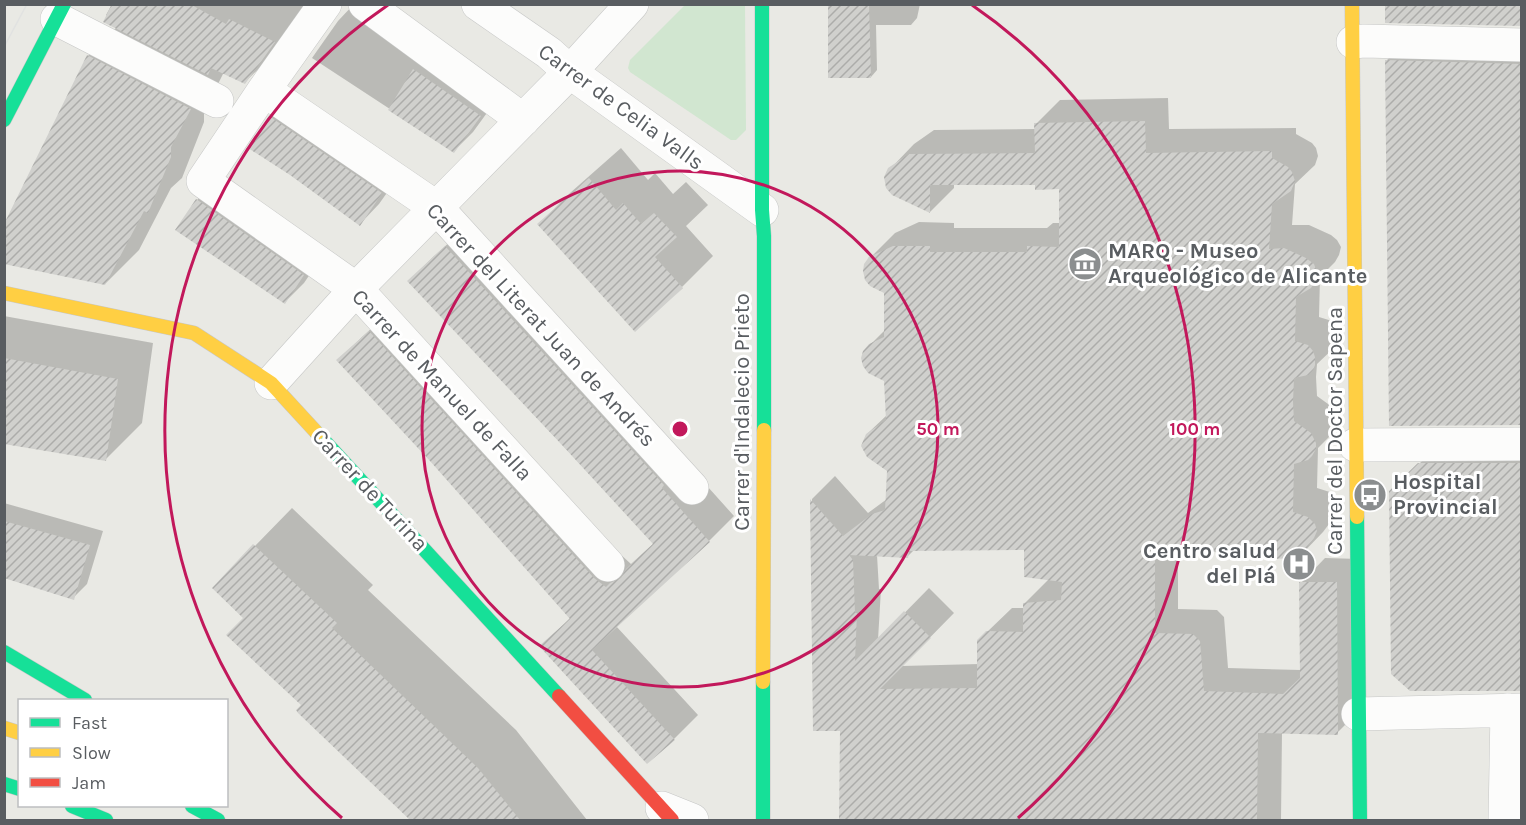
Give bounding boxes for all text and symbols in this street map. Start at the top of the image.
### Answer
street label: Carrer de Celia Valls [533,38,709,176]
street label: Carrer del Literat Juan de Andrés [421,198,661,452]
place label: MARQ - Museo Arqueológico de Alicante [1108,238,1368,289]
museum icon: MARQ - Museo Arqueológico de Alicante [1067,246,1103,282]
street label: Carrer de Manuel de Falla [346,284,538,486]
street label: Carrer d'Indalecio Prieto [729,293,755,531]
street label: Carrer del Doctor Sapena [1322,307,1348,555]
text: 50 m [916,418,960,440]
text: 100 m [1170,418,1220,440]
centre of rings [670,419,690,439]
street label: Carrer de Turina [307,423,433,557]
place label: Hospital Provincial [1393,469,1498,520]
bus stop icon: Hospital Provincial [1352,477,1388,513]
place label: Centro salud del Plá [1143,538,1276,589]
hospital icon: Centro salud del Plá [1281,546,1317,582]
legend [18,699,228,807]
text: Fast [72,712,107,734]
text: Slow [72,742,111,764]
text: Jam [72,772,106,794]

